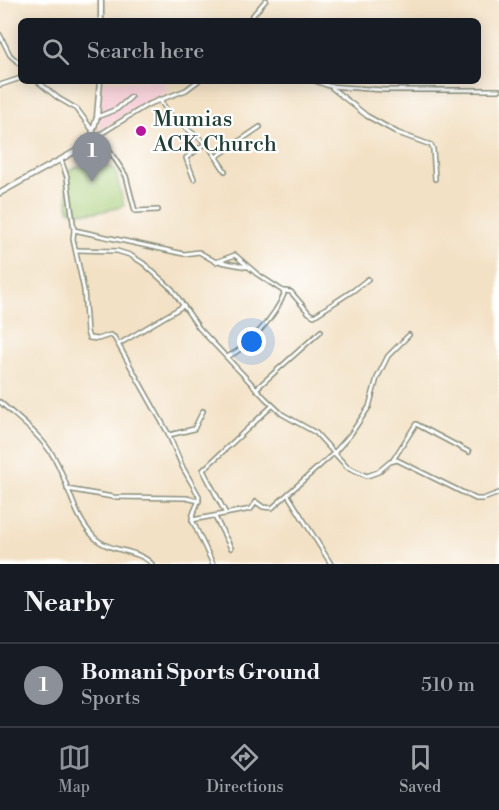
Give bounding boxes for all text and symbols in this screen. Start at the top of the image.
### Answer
search box [18,18,481,84]
icon: search [39,35,72,68]
text: Search here [87,38,204,65]
place label: Mumias ACK Church [152,106,277,158]
marker: Mumias ACK Church [134,124,148,138]
pin: 1 [72,132,112,182]
your location [237,327,266,356]
text: Nearby [24,587,114,619]
text: Bomani Sports Ground [81,659,320,686]
text: 1 [39,673,48,698]
text: 510 m [421,673,475,698]
text: Sports [81,686,140,711]
tab: Map [58,741,91,797]
tab: Directions [206,741,284,797]
tab: Saved [399,741,441,797]

